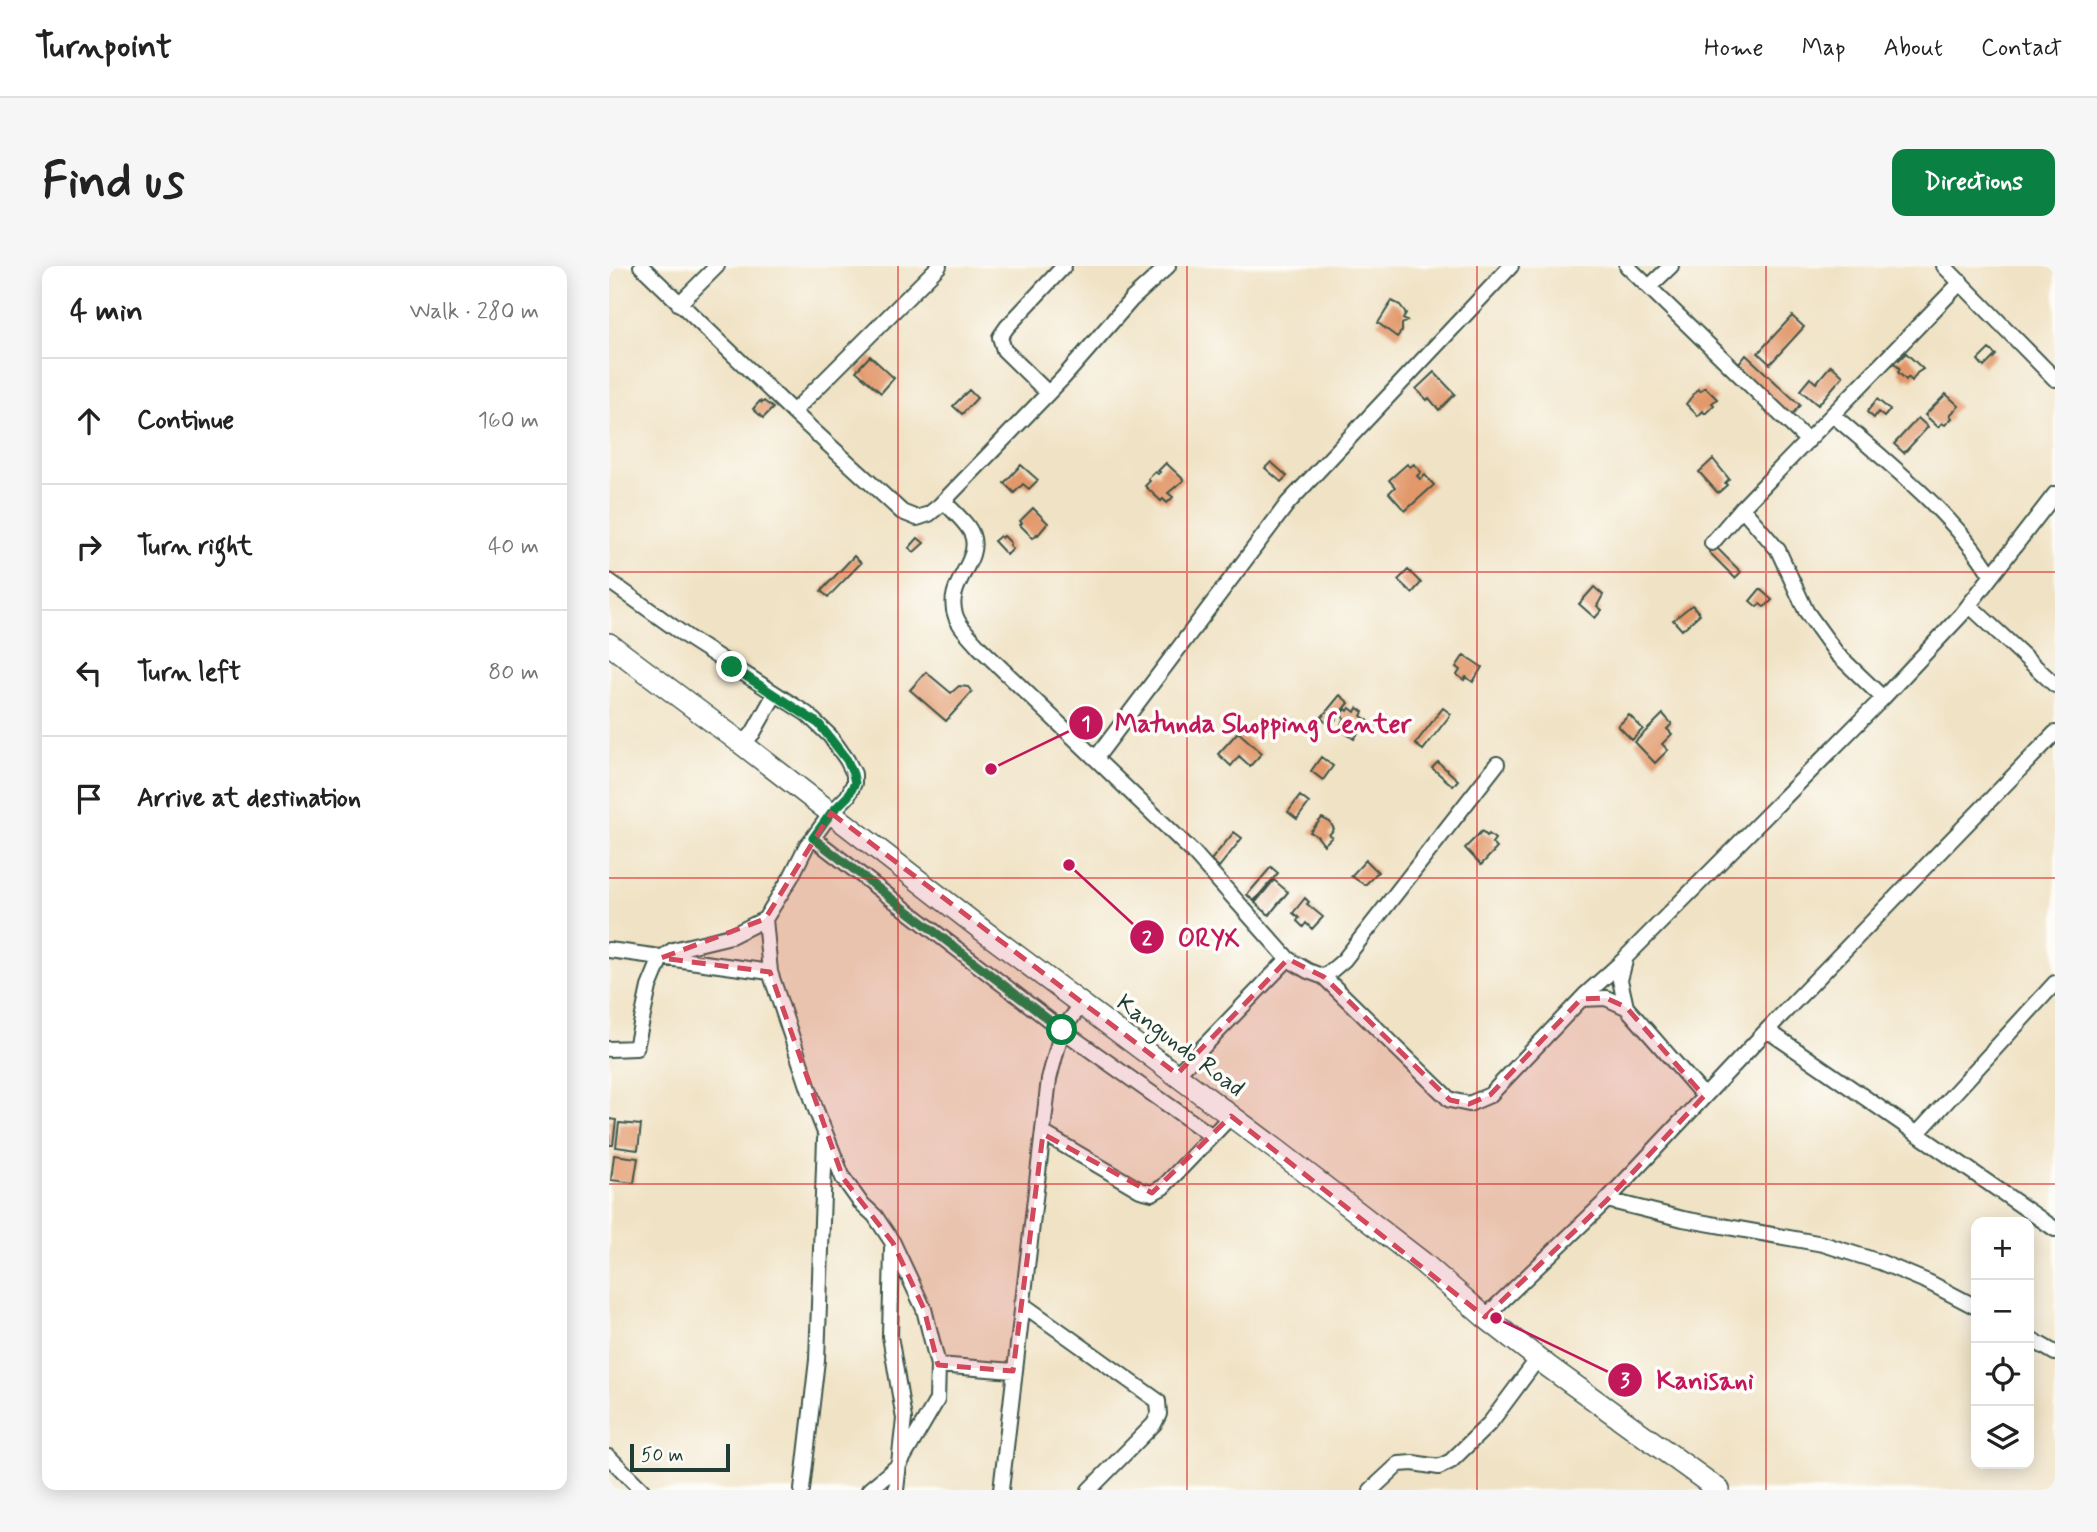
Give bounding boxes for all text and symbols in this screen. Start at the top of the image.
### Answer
text: Turnpoint [35,26,172,70]
text: Home [1704,33,1764,64]
text: Map [1802,33,1846,64]
text: About [1884,33,1943,64]
text: Contact [1981,33,2062,64]
button: Directions [1892,149,2055,216]
text: Find us [42,150,185,215]
text: 4 min [70,292,143,331]
text: Walk · 280 m [409,297,539,327]
icon: ahead [70,402,108,440]
text: Continue [137,404,234,438]
text: 160 m [478,406,539,436]
icon: right [70,528,108,566]
text: Turn right [137,530,253,564]
text: 40 m [488,532,539,562]
route end [716,651,747,682]
icon: left [70,654,108,692]
text: Turn left [137,656,241,690]
text: 80 m [488,658,539,688]
callout: Matunda Shopping Center [1068,700,1423,747]
text: Matunda Shopping Center [1115,708,1412,743]
text: 1 [1081,710,1091,738]
icon: arrive [70,780,108,818]
text: Arrive at destination [137,782,361,816]
callout: ORYX [1129,914,1254,961]
text: ORYX [1178,923,1240,957]
text: 2 [1142,925,1153,953]
street label: Kangundo Road [1109,988,1250,1106]
route start [1046,1014,1077,1045]
map controls [1971,1217,2034,1469]
button: + [1971,1217,2034,1280]
button: − [1971,1280,2034,1343]
button: locate [1971,1343,2034,1406]
callout: Kanisani [1608,1357,1768,1404]
text: Kanisani [1656,1365,1754,1399]
text: 3 [1620,1367,1630,1395]
button: layers [1971,1406,2034,1469]
scale bar [630,1441,730,1473]
text: 50 m [641,1443,684,1468]

